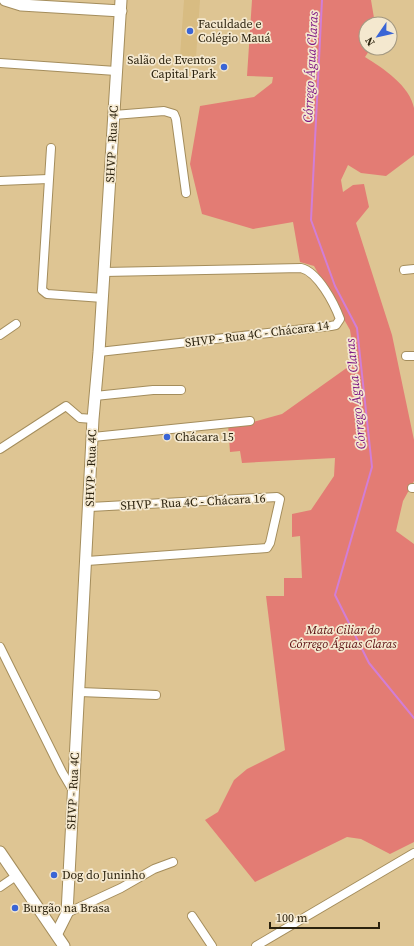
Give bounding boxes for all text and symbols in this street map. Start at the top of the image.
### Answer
water label: Córrego Água Claras [299,11,322,123]
place label: Faculdade e Colégio Mauá [198,16,272,46]
north arrow [358,16,398,56]
marker: Faculdade e Colégio Mauá [185,26,195,36]
text: N [362,34,379,49]
place label: Salão de Eventos Capital Park [127,52,216,82]
marker: Salão de Eventos Capital Park [219,62,229,72]
street label: SHVP - Rua 4C [102,105,122,183]
street label: SHVP - Rua 4C - Chácara 14 [184,317,330,351]
water label: Córrego Água Claras [341,337,370,450]
street label: SHVP - Rua 4C [82,429,100,507]
place label: Chácara 15 [175,429,234,445]
marker: Chácara 15 [162,432,172,442]
street label: SHVP - Rua 4C - Chácara 16 [120,490,266,514]
park label: Mata Ciliar do Córrego Águas Claras [289,622,397,652]
street label: SHVP - Rua 4C [63,752,83,830]
place label: Dog do Juninho [62,867,146,883]
marker: Dog do Juninho [49,870,59,880]
place label: Burgão na Brasa [23,900,111,916]
marker: Burgão na Brasa [10,903,20,913]
scale bar [270,904,379,930]
text: 100 m [276,910,308,926]

